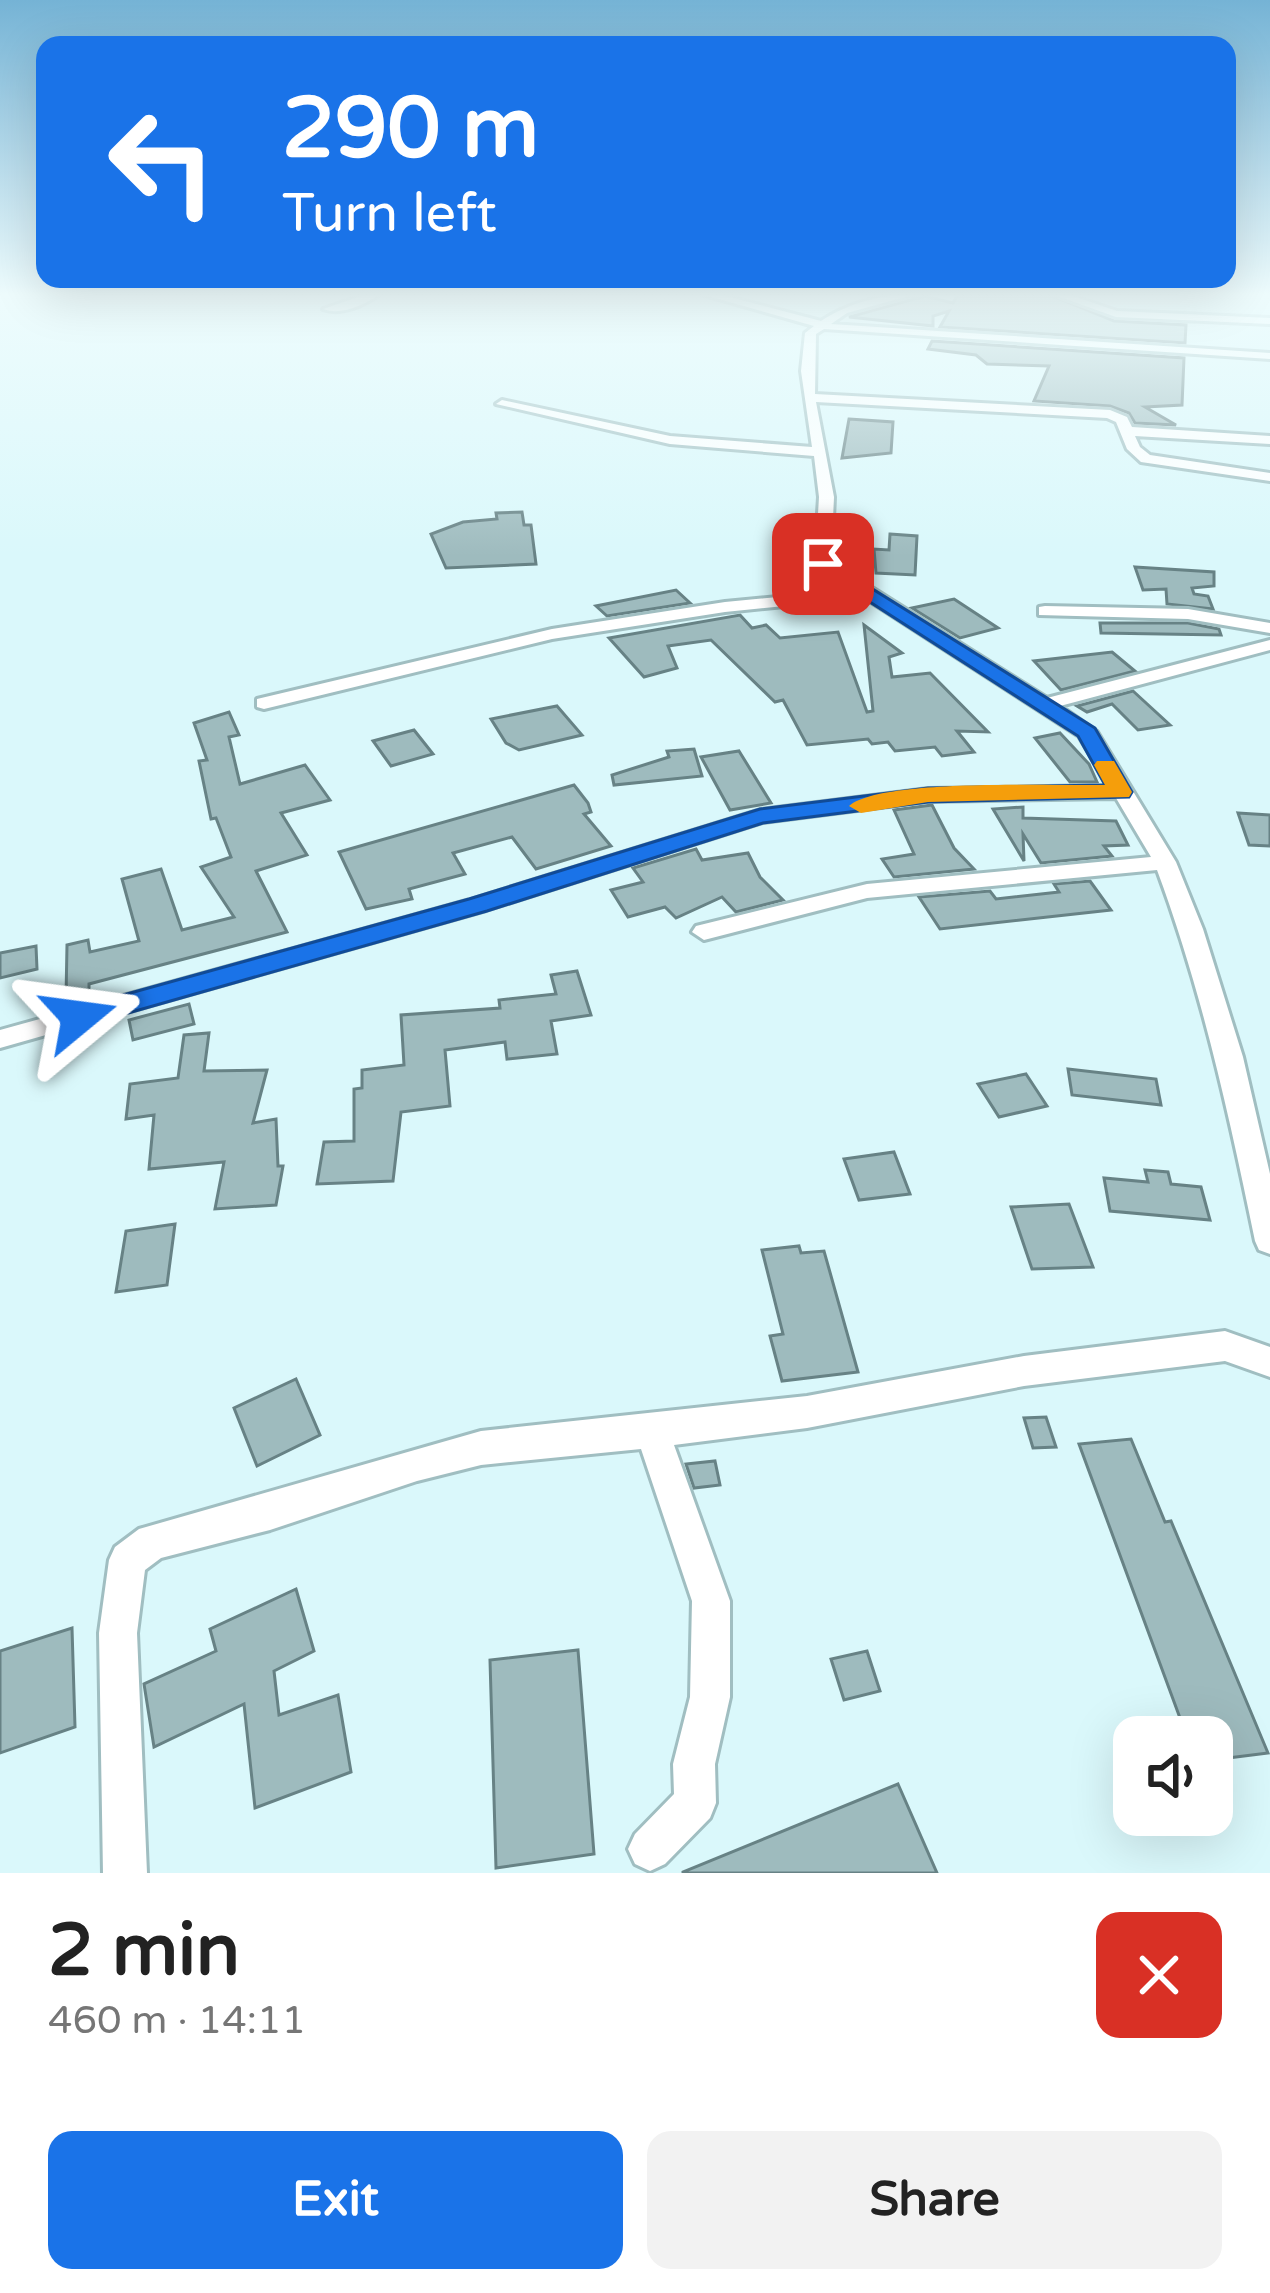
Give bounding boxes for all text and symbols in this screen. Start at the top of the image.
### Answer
text: 290 m [282,79,539,180]
icon: left [84,84,240,240]
text: Turn left [282,181,497,246]
pin [772,513,874,615]
icon: arrive [790,531,856,597]
position arrow [16,954,142,1080]
map controls [1113,1716,1233,1836]
button: sound [1113,1716,1233,1836]
text: 2 min [48,1908,240,1995]
button: close [1096,1912,1222,2038]
text: 460 m · 14:11 [48,1997,306,2044]
button: Exit [48,2131,623,2269]
button: Share [647,2131,1222,2269]

